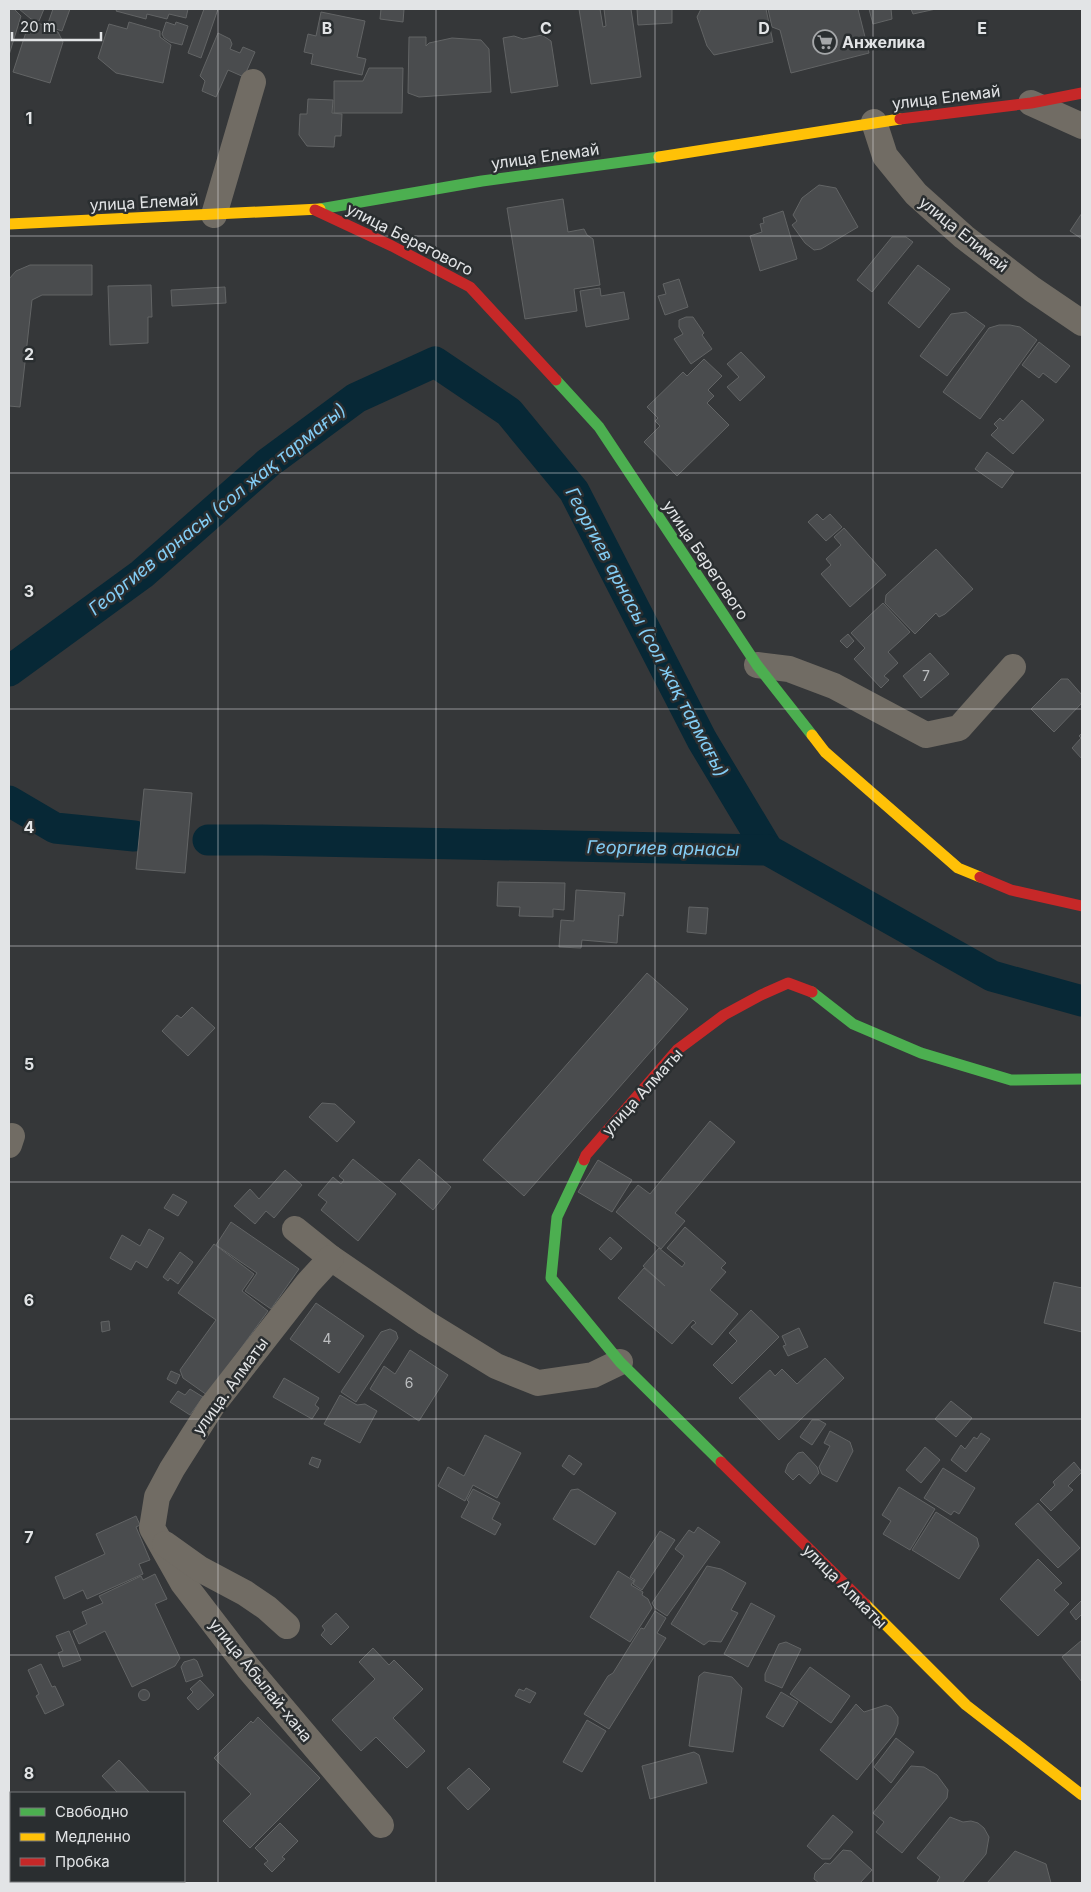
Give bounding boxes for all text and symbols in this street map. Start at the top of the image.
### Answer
scale bar [12,10,101,42]
text: 20 m [20,17,56,36]
text: B [322,18,332,38]
text: C [540,18,552,38]
text: D [758,18,770,38]
text: E [977,18,987,38]
supermarket icon: Анжелика [812,29,838,55]
place label: Анжелика [842,32,925,52]
street label: улица Елемай [891,80,1001,114]
text: 1 [26,108,32,128]
street label: улица Елемай [490,139,600,173]
street label: улица Елемай [89,189,199,215]
street label: улица Елимай [915,192,1013,276]
street label: улица Берегового [343,198,477,280]
text: 2 [24,344,34,364]
water label: Георгиев арнасы (сол жақ тармағы) [84,399,350,619]
water label: Георгиев арнасы (сол жақ тармағы) [561,484,733,780]
street label: улица Берегового [659,496,753,624]
text: 3 [24,581,34,601]
house number: 7 [922,667,930,684]
text: 4 [24,817,35,837]
water label: Георгиев арнасы [586,836,740,860]
street label: улица Алматы [597,1044,687,1140]
text: 5 [24,1054,34,1074]
text: 6 [24,1290,34,1310]
house number: 4 [322,1330,332,1347]
street label: улица. Алматы [188,1333,272,1439]
house number: 6 [405,1374,413,1391]
text: 7 [24,1527,34,1547]
street label: улица Алматы [799,1540,891,1632]
street label: улица Абылай-хана [205,1614,317,1746]
text: 8 [24,1763,34,1783]
legend [10,1792,185,1882]
text: Свободно [55,1802,129,1821]
text: Медленно [55,1827,131,1846]
text: Пробка [55,1852,110,1871]

